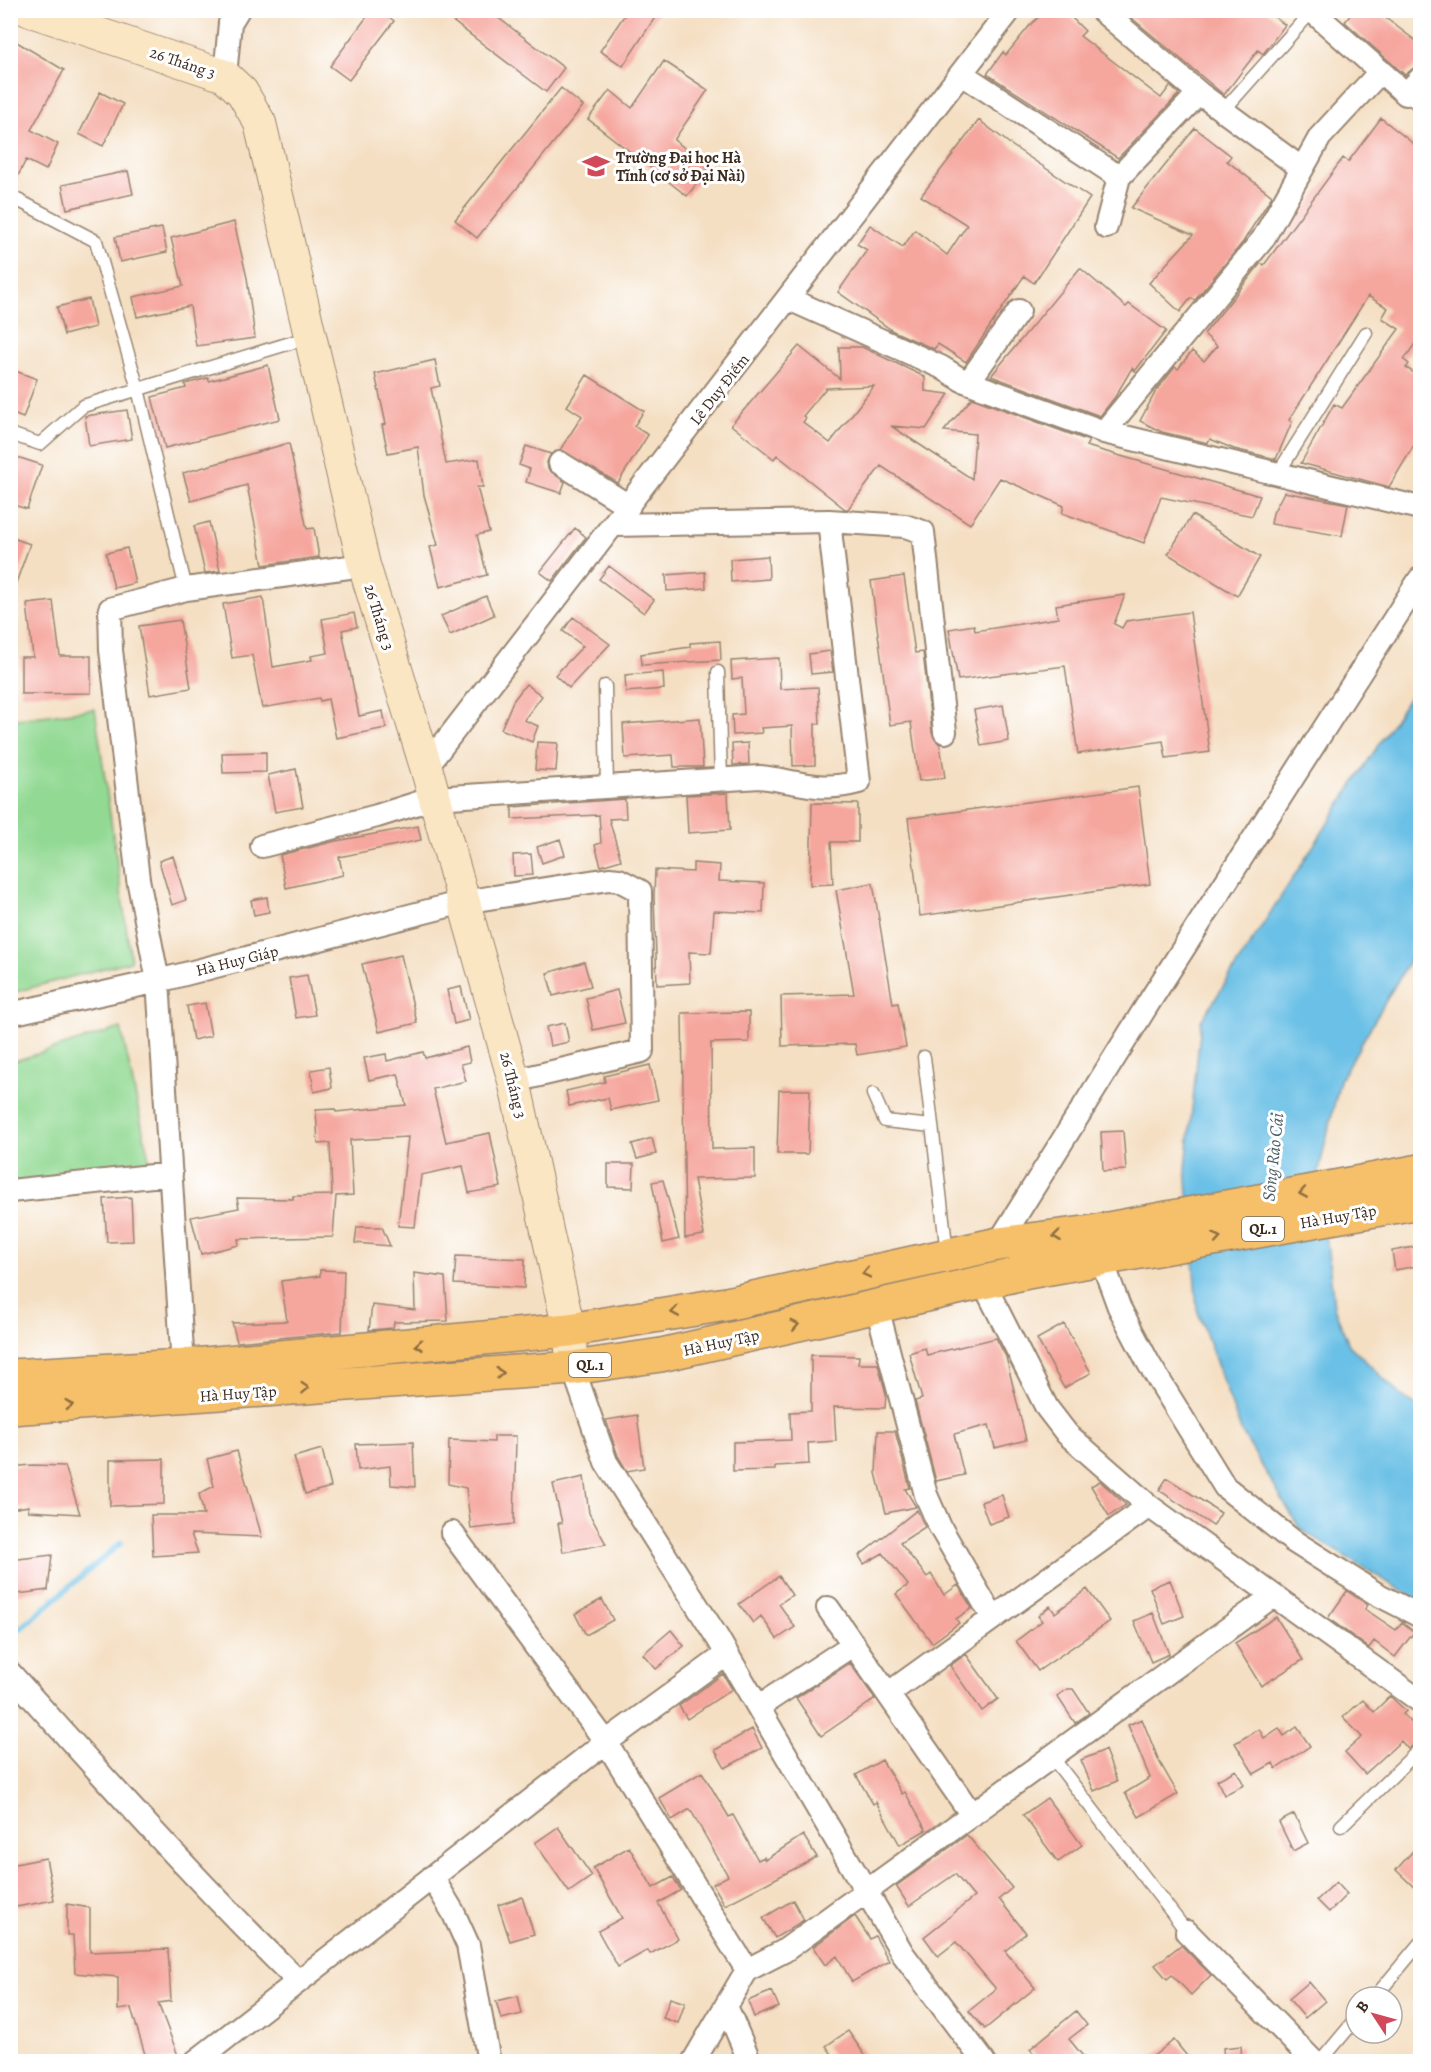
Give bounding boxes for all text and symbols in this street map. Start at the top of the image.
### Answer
street label: 26 Tháng 3 [147,41,218,84]
place label: Trường Đại học Hà Tĩnh (cơ sở Đại Nài) [616,147,745,187]
school or university icon: Trường Đại học Hà Tĩnh (cơ sở Đại Nài) [581,151,611,181]
street label: Lê Duy Điếm [685,349,755,430]
street label: 26 Tháng 3 [359,582,400,653]
street label: Hà Huy Giáp [194,940,281,982]
street label: 26 Tháng 3 [494,1050,532,1121]
water label: Sông Rào Cái [1256,1111,1290,1202]
one-way arrow [1298,1186,1308,1199]
street label: Hà Huy Tập [1298,1199,1378,1235]
road number: QL.1 [1242,1217,1284,1241]
one-way arrow [1053,1229,1062,1242]
one-way arrow [1212,1232,1222,1245]
one-way arrow [861,1265,871,1278]
one-way arrow [670,1306,680,1318]
one-way arrow [790,1320,800,1333]
street label: Hà Huy Tập [681,1324,761,1362]
one-way arrow [415,1338,424,1351]
road number: QL.1 [569,1353,611,1377]
one-way arrow [495,1367,504,1380]
street label: Hà Huy Tập [199,1380,277,1408]
one-way arrow [301,1382,310,1395]
one-way arrow [64,1398,73,1411]
north arrow [1344,1985,1404,2045]
text: B [1351,1996,1375,2017]

